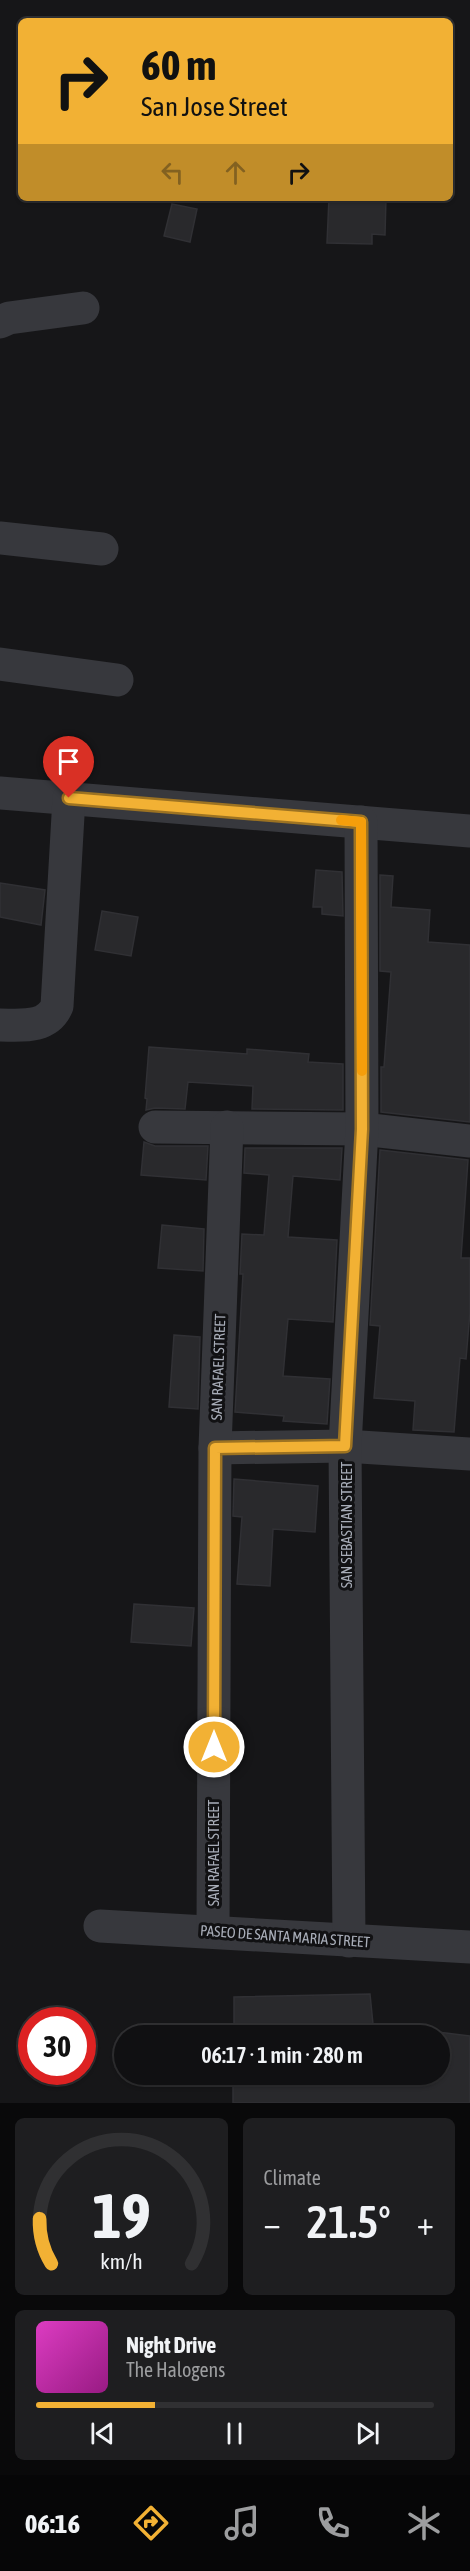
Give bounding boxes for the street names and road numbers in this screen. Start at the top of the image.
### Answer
street label: SAN RAFAEL STREET [208,1313,228,1421]
street label: SAN SEBASTIAN STREET [338,1461,355,1588]
street label: SAN RAFAEL STREET [205,1799,222,1906]
street label: PASEO DE SANTA MARIA STREET [199,1922,371,1950]

